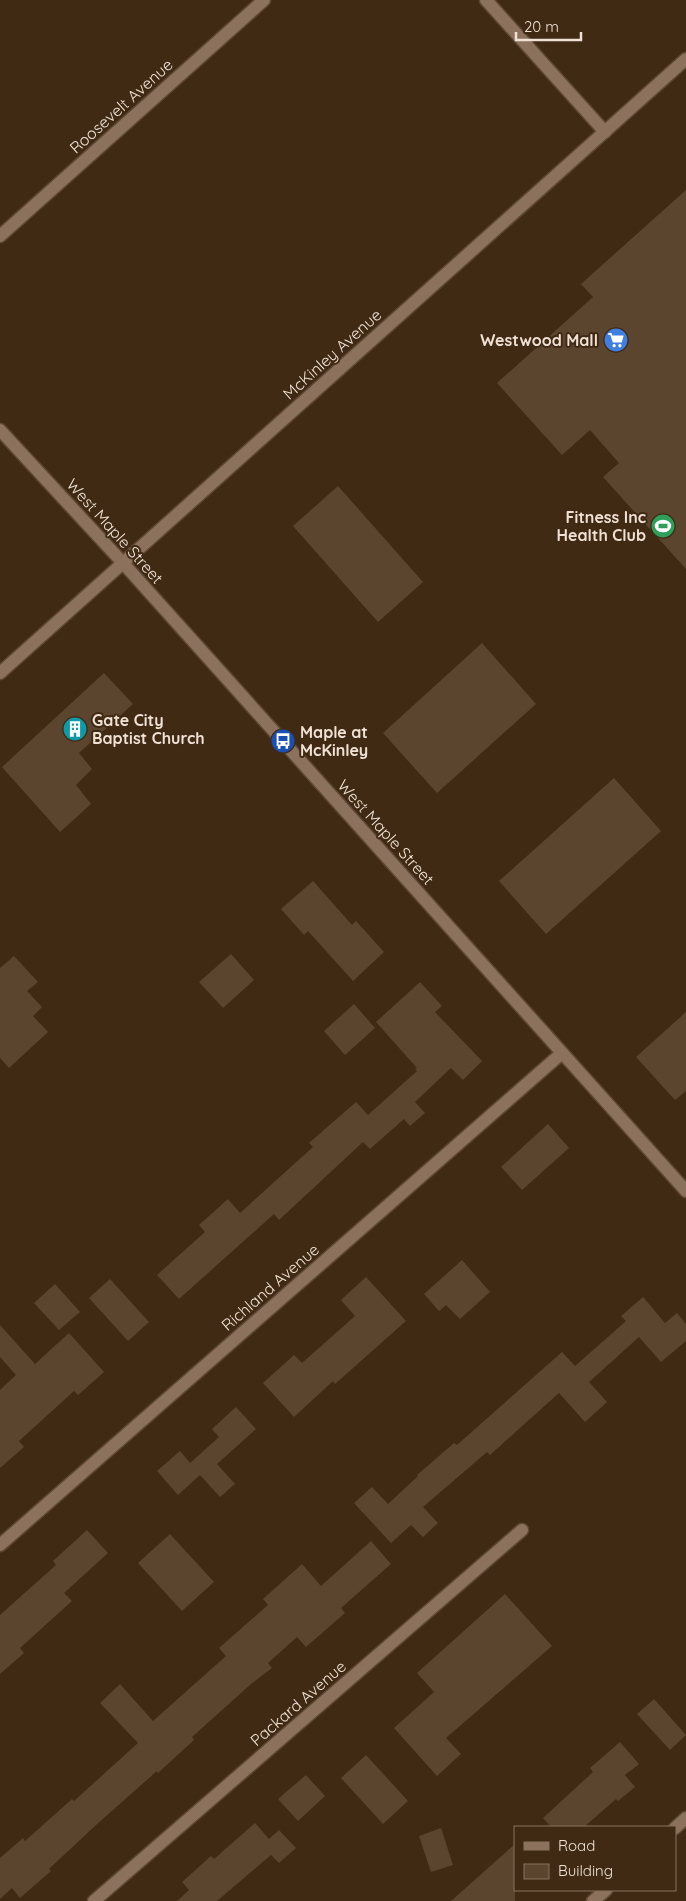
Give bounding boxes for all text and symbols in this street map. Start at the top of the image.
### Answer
scale bar [516,10,581,42]
text: 20 m [524,17,559,36]
street label: Roosevelt Avenue [65,54,177,158]
street label: McKinley Avenue [279,305,385,403]
supermarket icon: Westwood Mall [603,327,629,353]
place label: Westwood Mall [480,330,598,350]
street label: West Maple Street [62,474,168,588]
place label: Fitness Inc Health Club [557,507,646,545]
sports icon: Fitness Inc Health Club [650,513,676,539]
place label: Gate City Baptist Church [92,710,205,748]
building icon: Gate City Baptist Church [62,716,88,742]
place label: Maple at McKinley [300,722,368,760]
bus stop icon: Maple at McKinley [270,728,296,754]
street label: West Maple Street [333,775,439,889]
street label: Richland Avenue [217,1239,323,1335]
street label: Packard Avenue [246,1656,350,1750]
legend [514,1826,676,1891]
text: Road [558,1836,595,1855]
text: Building [558,1861,613,1880]

